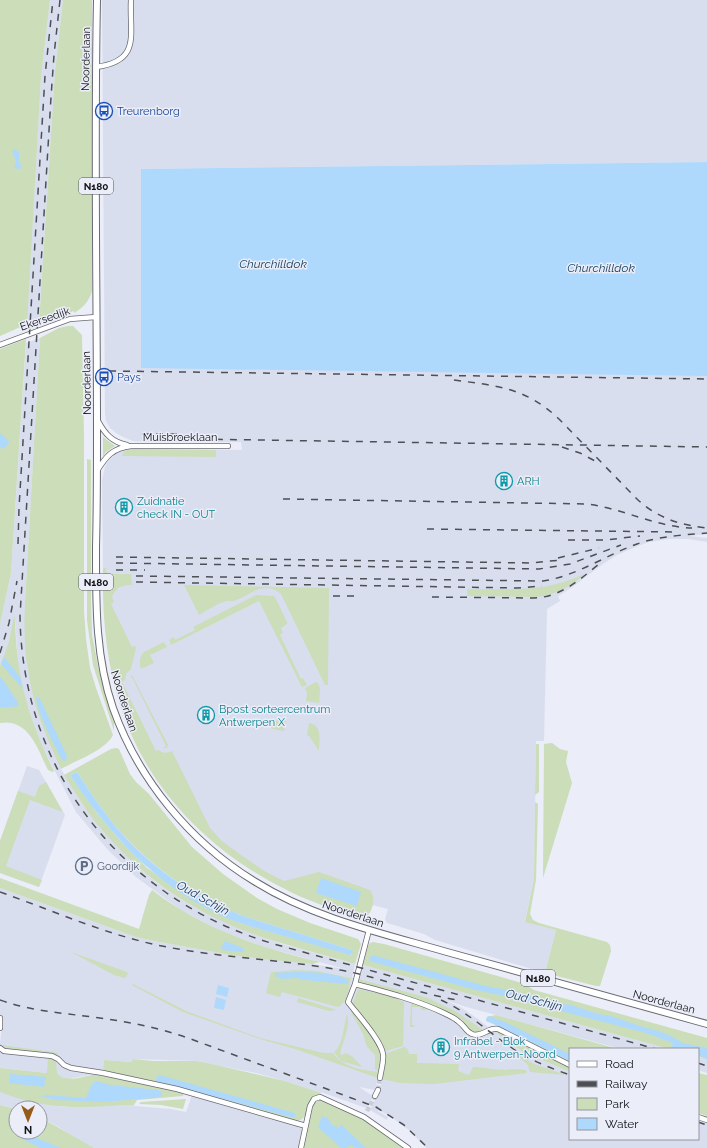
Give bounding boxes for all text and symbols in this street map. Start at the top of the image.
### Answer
street label: Noorderlaan [79,27,93,91]
bus stop icon: Treurenborg [94,101,114,121]
place label: Treurenborg [117,105,180,118]
road number: N180 [79,178,113,194]
water label: Churchilldok [239,257,307,271]
water label: Churchilldok [567,261,635,275]
street label: Ekersedijk [18,304,72,334]
street label: Noorderlaan [80,351,94,415]
bus stop icon: Pays [94,367,114,387]
place label: Pays [117,371,141,384]
street label: Muisbroeklaan [143,431,217,444]
building icon: ARH [494,471,514,491]
place label: ARH [517,475,540,488]
place label: Zuidnatie check IN - OUT [137,495,216,521]
building icon: Zuidnatie check IN - OUT [114,497,134,517]
road number: N180 [79,574,113,590]
street label: Noorderlaan [108,669,140,733]
place label: Bpost sorteercentrum Antwerpen X [219,703,330,729]
building icon: Bpost sorteercentrum Antwerpen X [196,705,216,725]
parking icon: Goordijk [74,856,94,876]
place label: Goordijk [97,860,139,873]
water label: Oud Schijn [174,878,232,918]
street label: Noorderlaan [321,898,385,930]
road number: N180 [521,970,555,986]
water label: Oud Schijn [504,986,564,1014]
street label: Noorderlaan [632,987,696,1017]
place label: Infrabel - Blok 9 Antwerpen-Noord [454,1035,556,1061]
building icon: Infrabel - Blok 9 Antwerpen-Noord [431,1037,451,1057]
legend [569,1048,699,1140]
text: Road [605,1057,634,1071]
text: Railway [605,1077,648,1091]
text: Park [605,1097,630,1111]
north arrow [8,1100,48,1140]
text: Water [605,1117,639,1131]
text: N [24,1123,32,1136]

